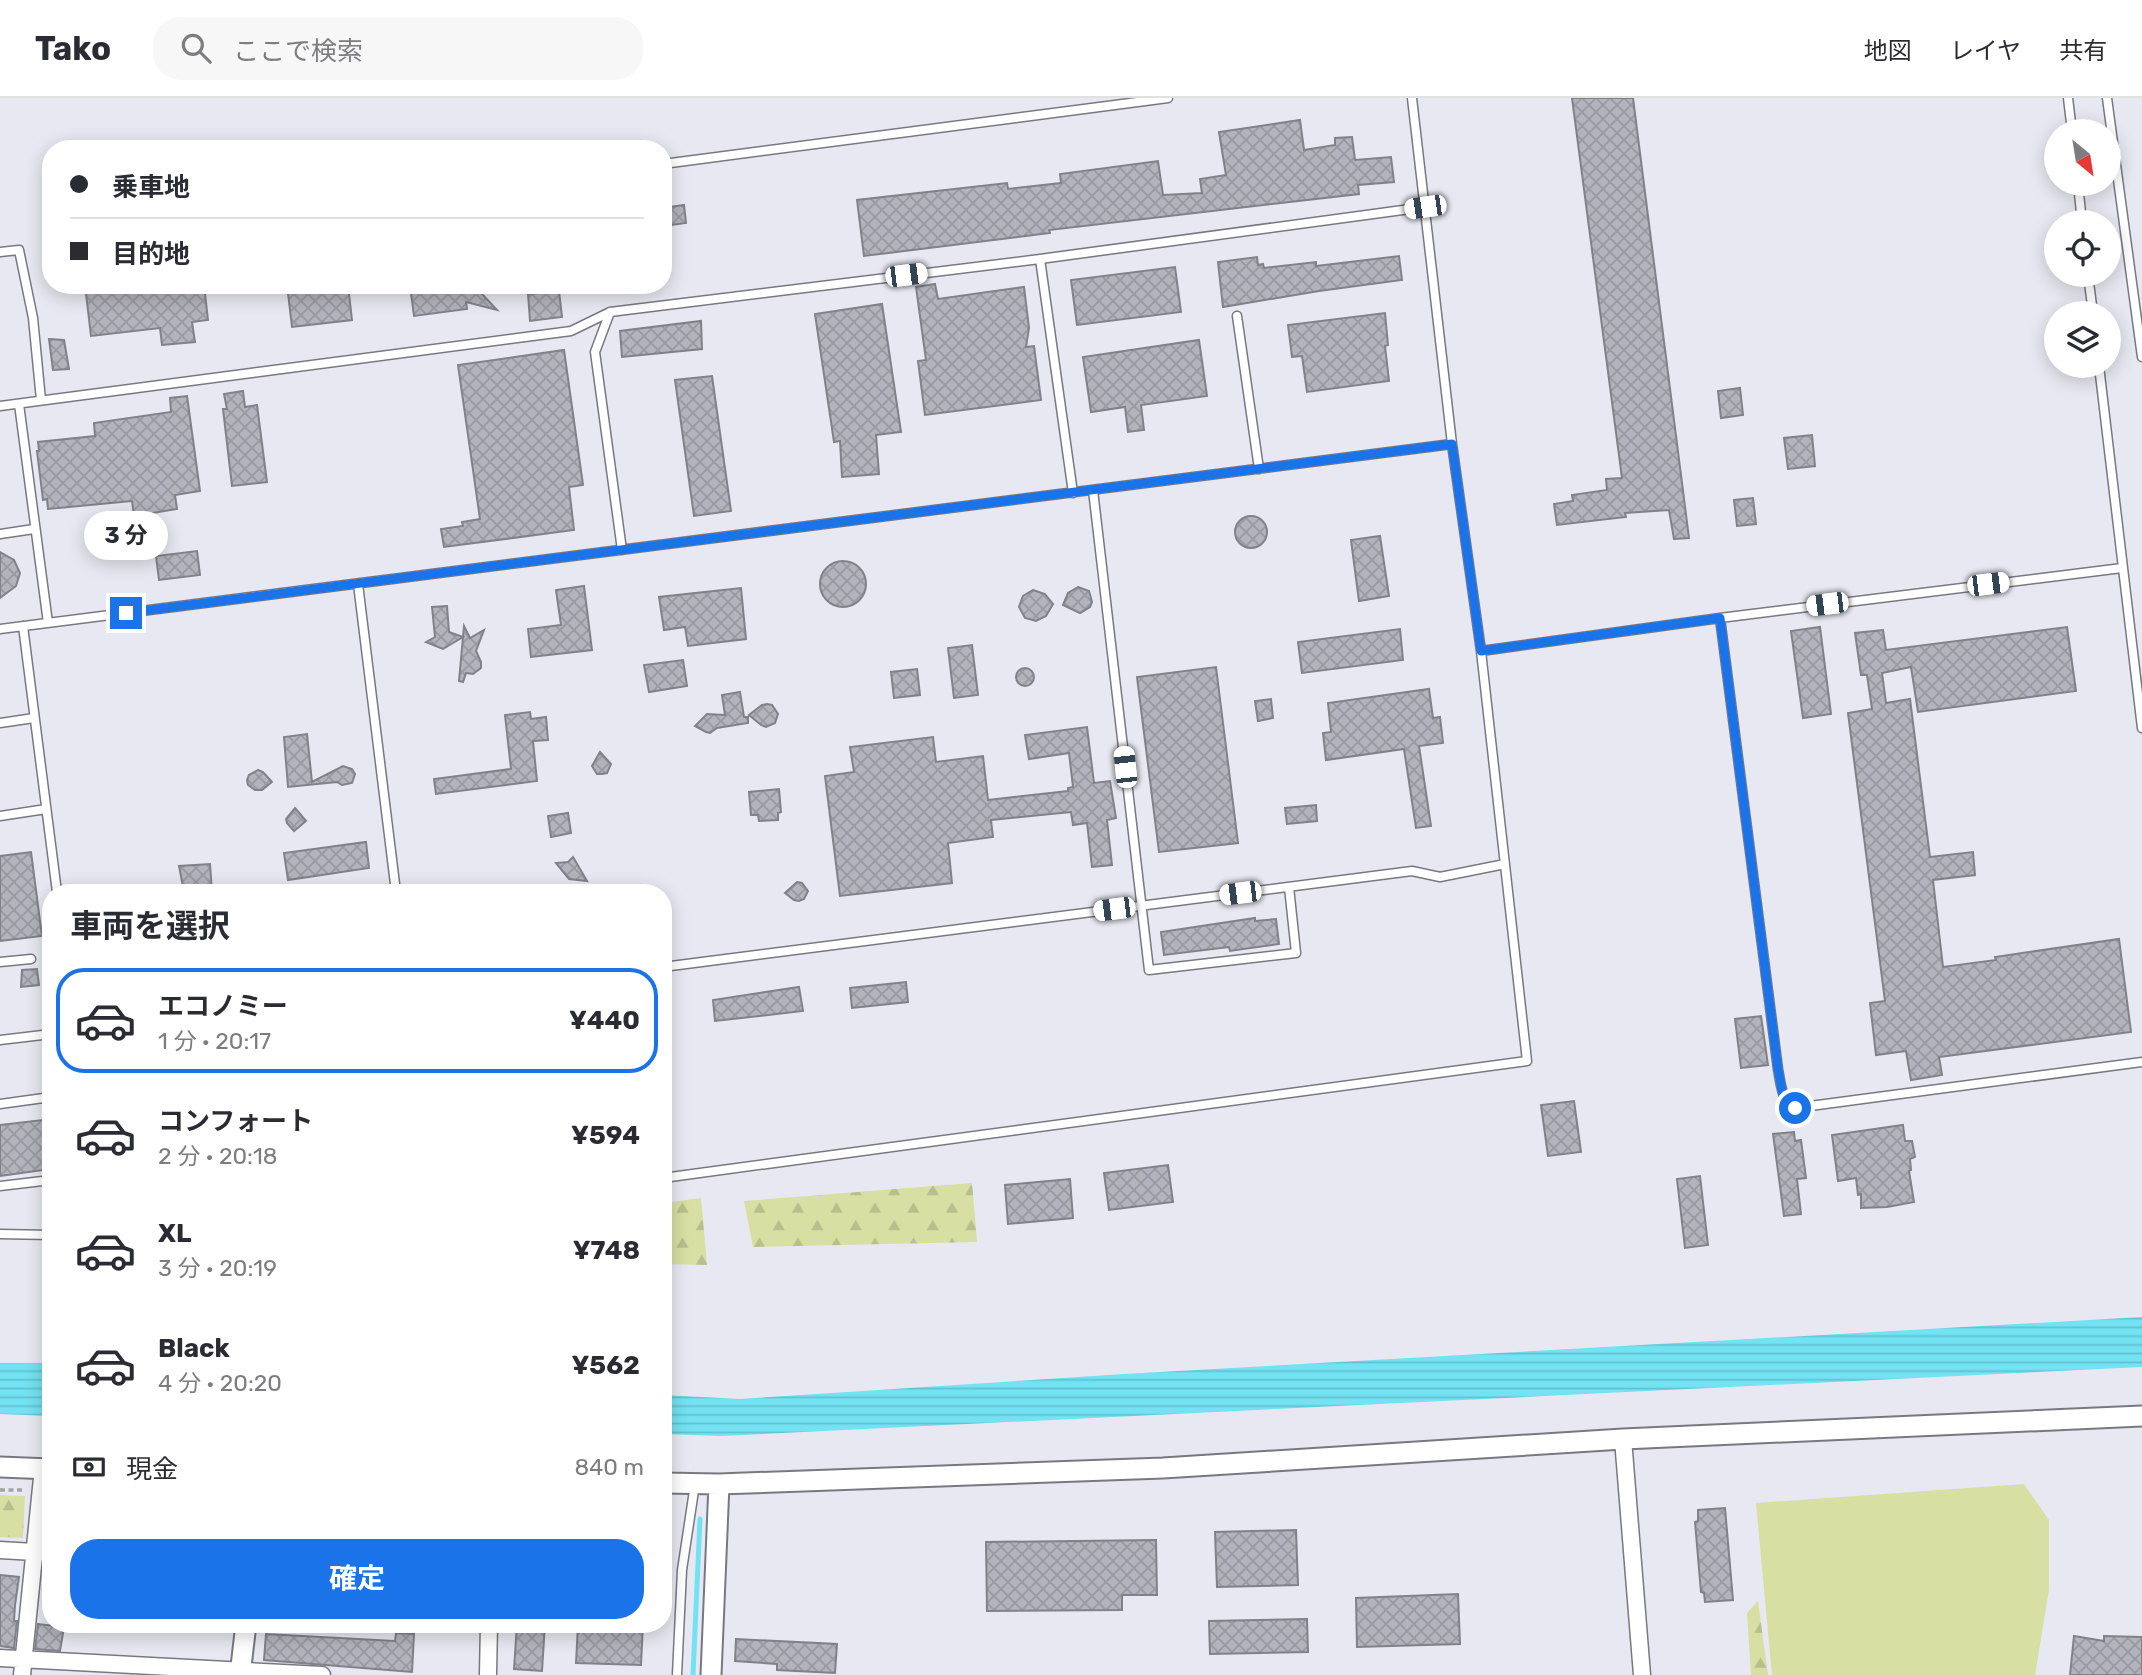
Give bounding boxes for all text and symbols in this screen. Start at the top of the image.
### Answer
search box [153,17,643,80]
text: Tako [35,29,111,68]
icon: search [177,29,215,67]
text: ここで検索 [233,36,363,67]
text: 地図 [1864,37,1912,65]
text: レイヤ [1950,37,2021,65]
text: 共有 [2059,37,2107,65]
north arrow [2044,119,2121,196]
map controls [2044,119,2121,378]
text: 乗車地 [112,172,190,203]
car [1403,194,1448,220]
button: locate [2044,210,2121,287]
text: 目的地 [112,239,190,270]
car [884,262,929,288]
button: layers [2044,301,2121,378]
callout: 3 分 [84,512,168,560]
text: 3 分 [104,521,148,549]
car [1966,571,2011,597]
car [1805,591,1850,617]
route end [110,597,142,629]
car [1113,745,1138,789]
car [1218,880,1263,906]
car [1092,896,1137,922]
text: 車両を選択 [70,907,230,945]
icon: car [74,989,137,1052]
text: エコノミー [158,991,288,1022]
text: ¥440 [569,1005,640,1036]
text: 1 分 · 20:17 [158,1027,271,1055]
route start [1779,1092,1811,1124]
icon: car [74,1104,137,1167]
text: コンフォート [158,1106,313,1137]
text: ¥594 [571,1120,640,1151]
text: 2 分 · 20:18 [158,1142,277,1170]
text: XL [158,1218,191,1249]
icon: car [74,1219,137,1282]
text: ¥748 [573,1235,640,1266]
text: 3 分 · 20:19 [158,1254,277,1282]
text: Black [158,1333,230,1364]
icon: car [74,1334,137,1397]
text: ¥562 [571,1350,640,1381]
text: 4 分 · 20:20 [158,1369,282,1397]
icon: cash [70,1448,108,1486]
text: 840 m [574,1453,644,1481]
text: 現金 [126,1454,178,1485]
button: 確定 [70,1539,644,1619]

